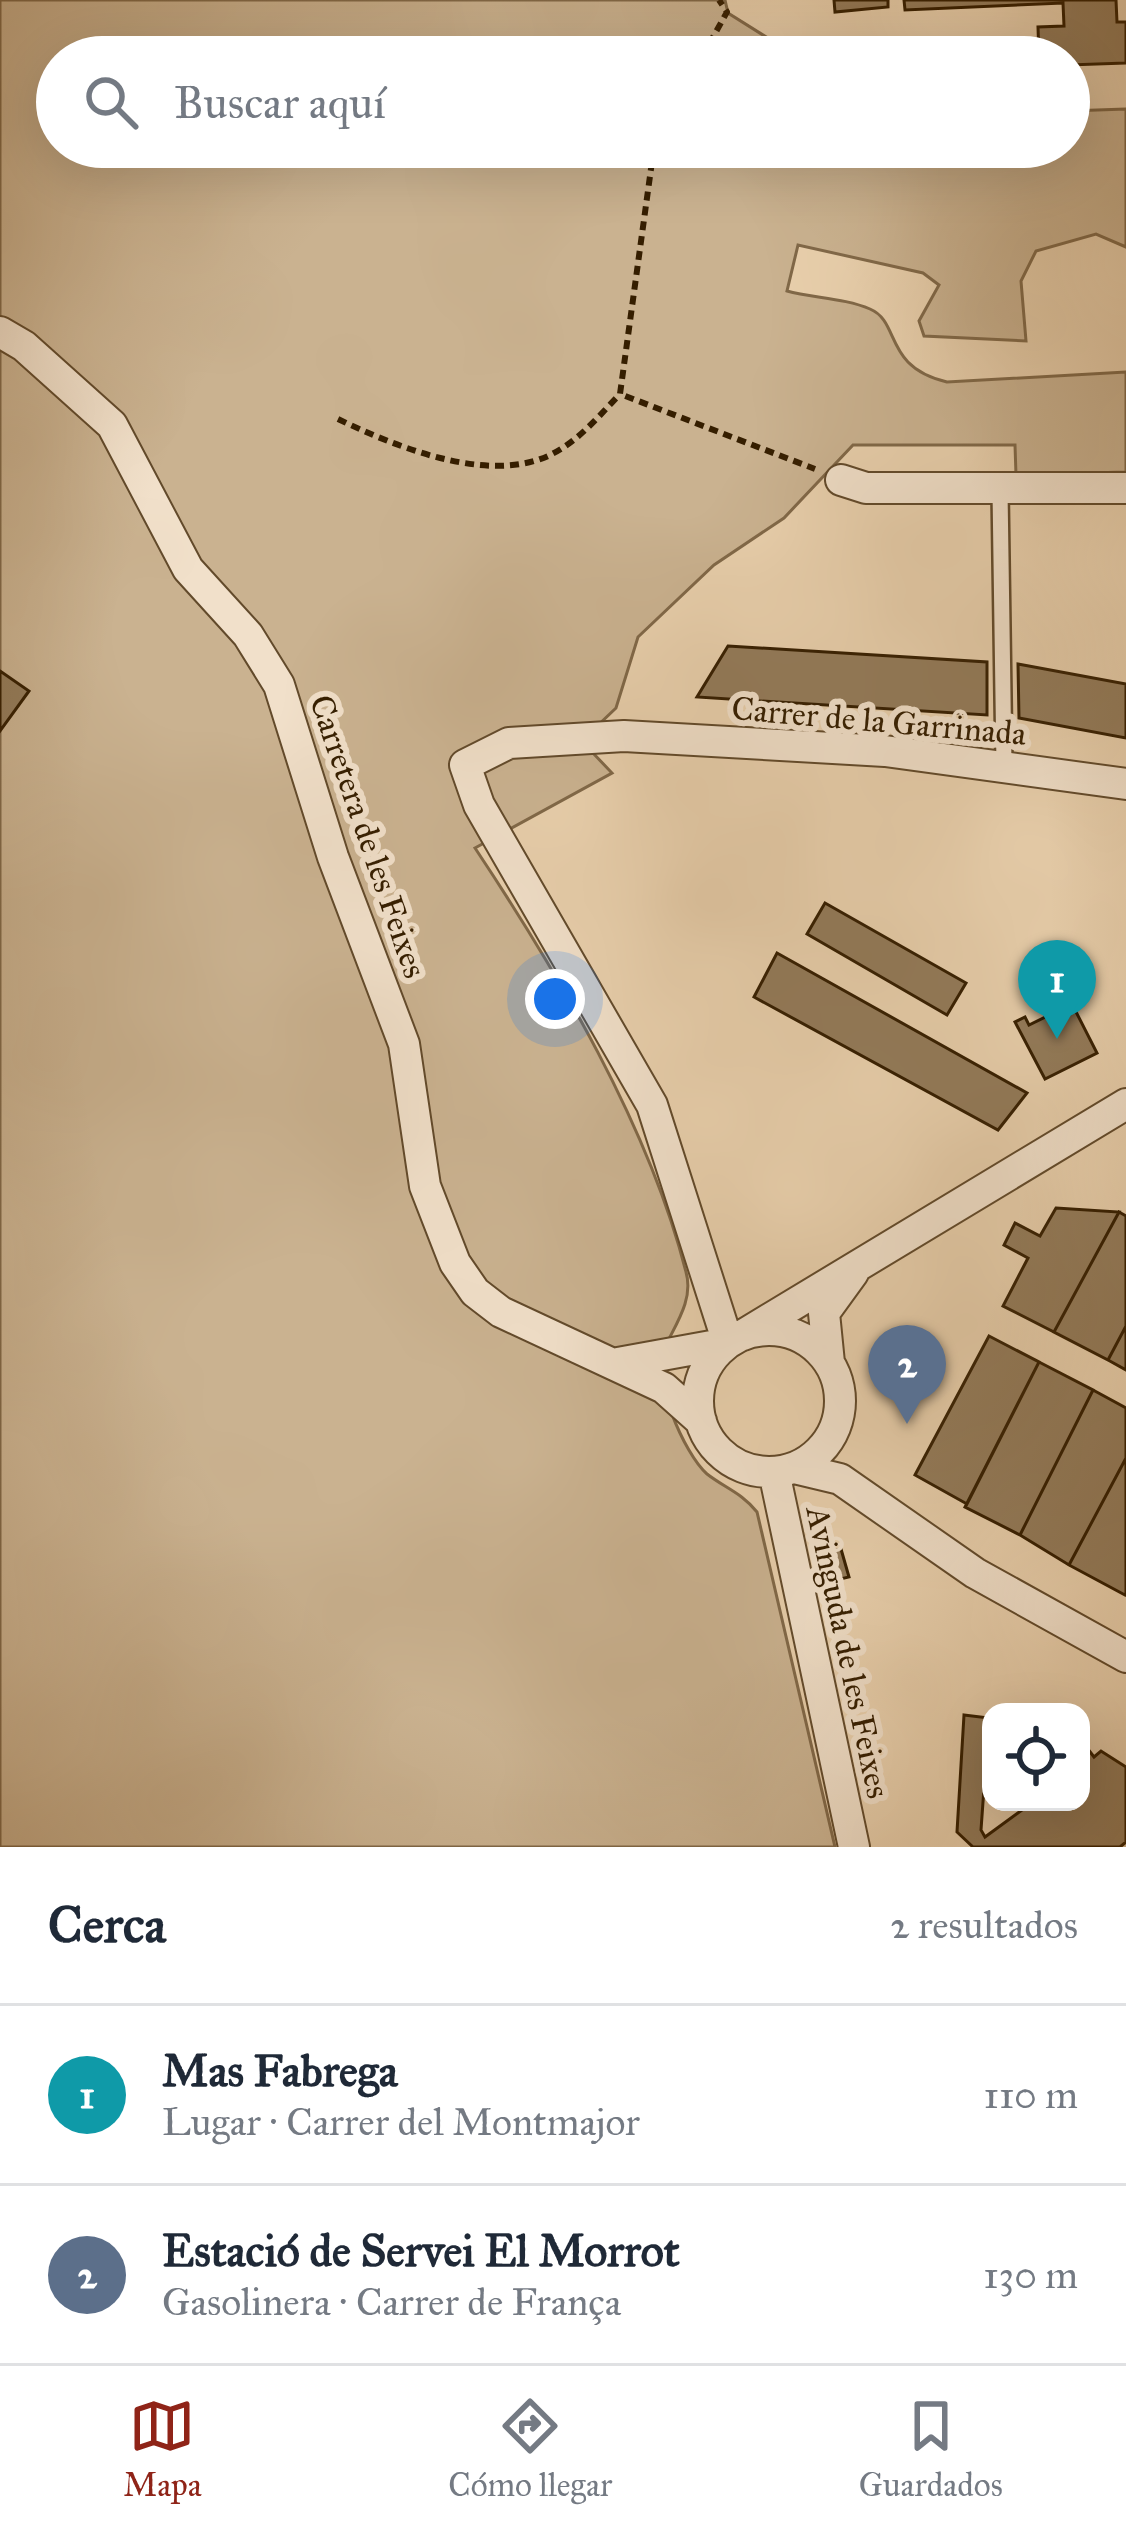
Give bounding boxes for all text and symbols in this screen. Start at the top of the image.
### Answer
search box [36,36,1090,168]
icon: search [78,69,144,135]
text: Buscar aquí [174,75,386,130]
street label: Carrer de la Garrinada [730,688,1028,754]
street label: Carretera de les Feixes [301,690,435,983]
pin: 1 [1018,940,1096,1039]
your location [525,969,585,1029]
pin: 2 [868,1325,946,1424]
street label: Avinguda de les Feixes [797,1501,899,1802]
map controls [982,1703,1090,1811]
button: locate [982,1703,1090,1811]
text: Cerca [48,1894,166,1956]
text: 2 resultados [890,1901,1078,1949]
text: Mas Fabrega [162,2043,398,2098]
text: 1 [79,2071,95,2119]
text: 110 m [983,2071,1078,2119]
text: Lugar · Carrer del Montmajor [162,2098,640,2146]
text: Estació de Servei El Morrot [162,2223,680,2278]
text: 2 [77,2251,97,2299]
text: 130 m [983,2251,1078,2299]
text: Gasolinera · Carrer de França [162,2278,621,2326]
tab: Mapa [123,2393,202,2505]
tab: Cómo llegar [448,2393,612,2505]
tab: Guardados [859,2393,1003,2505]

